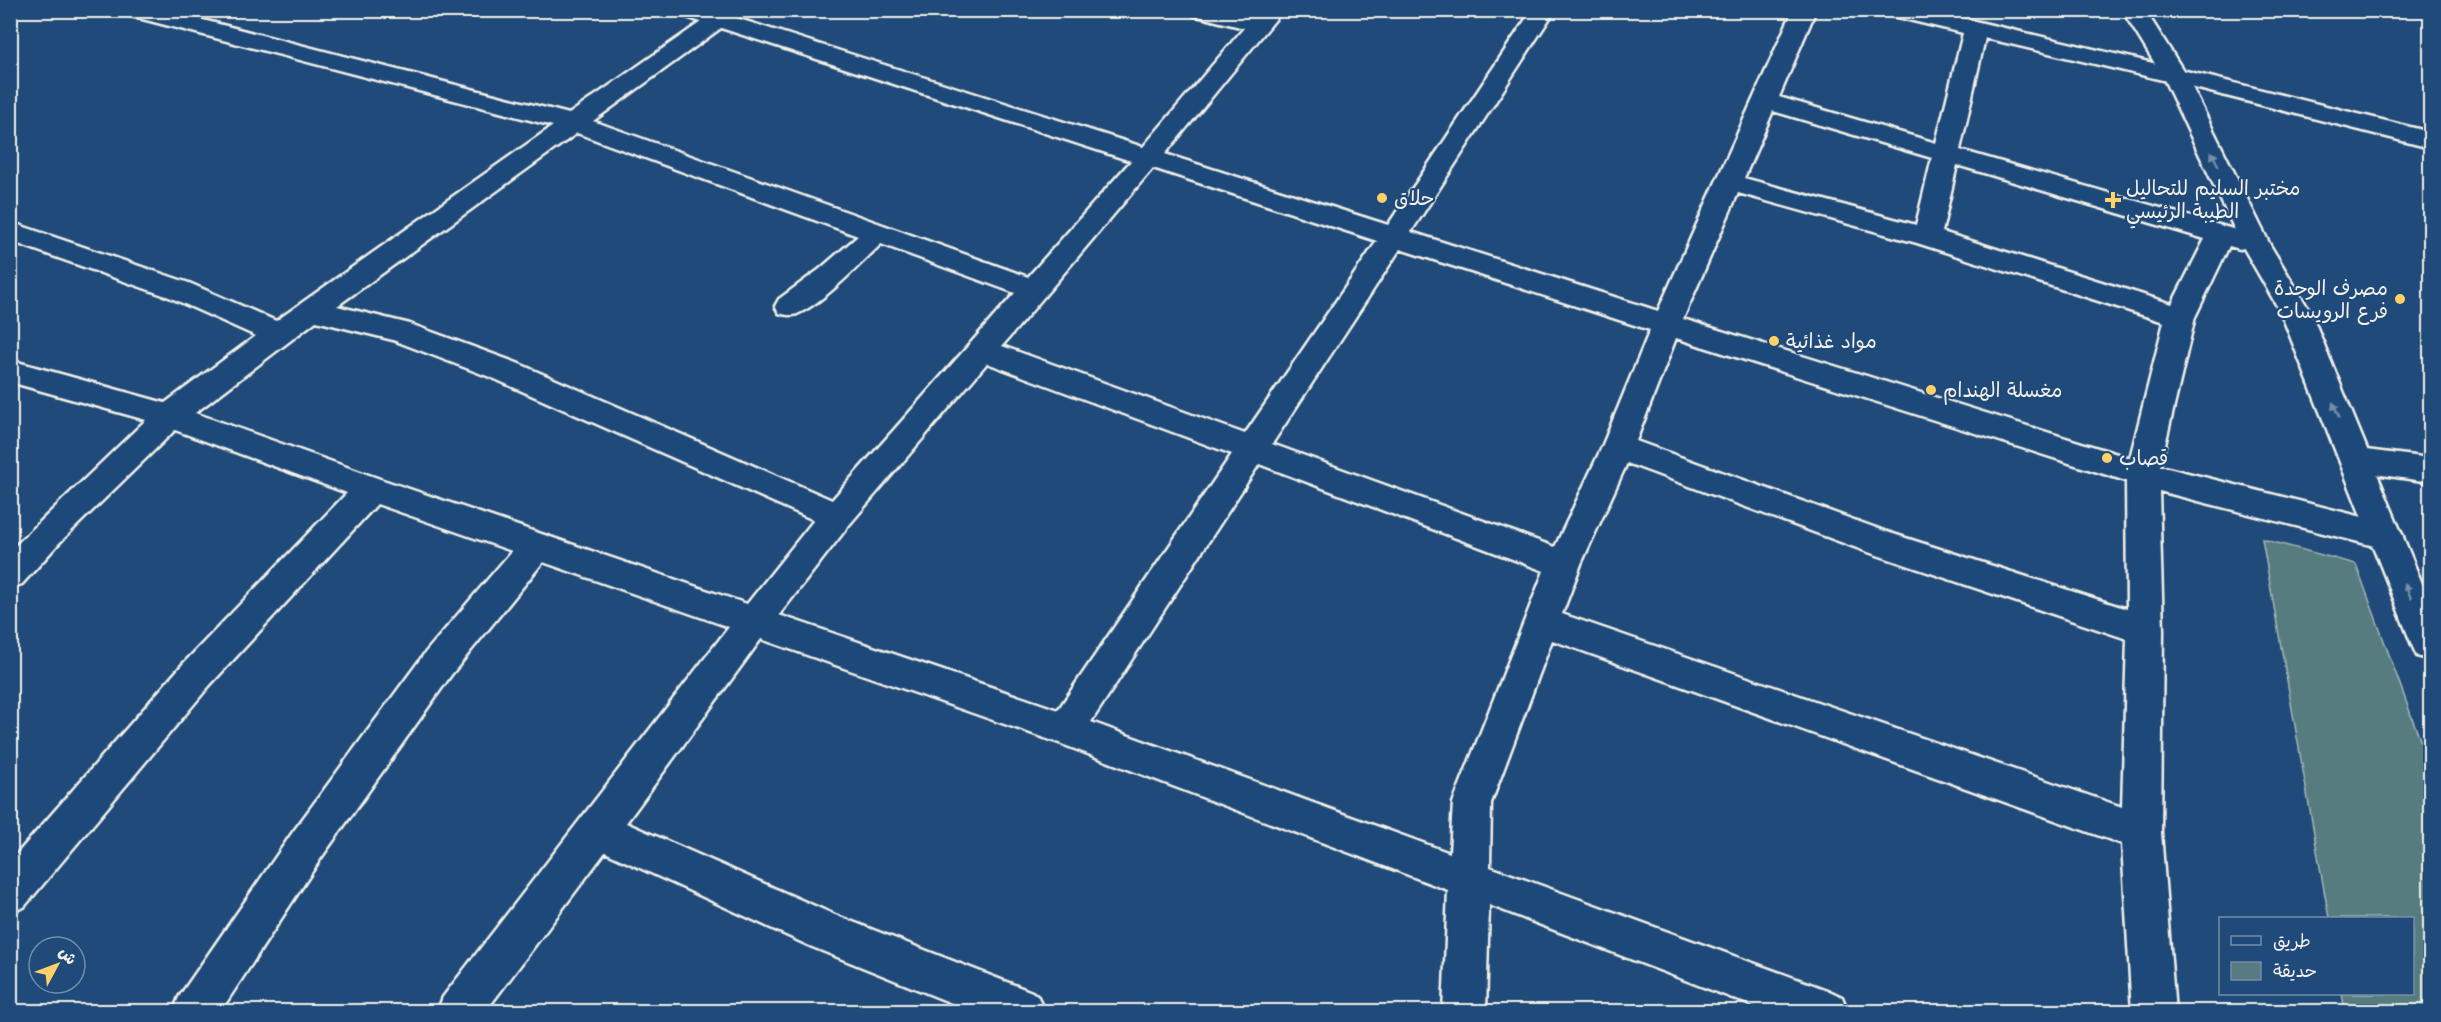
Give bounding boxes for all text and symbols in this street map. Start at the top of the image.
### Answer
one-way arrow [2210,150,2220,168]
place label: مختبر السليم للتحاليل الطيبة الرئيسي [2126,174,2300,229]
place label: حلاق [1394,184,1435,210]
marker: حلاق [1375,191,1389,205]
marker: مختبر السليم للتحاليل الطيبة الرئيسي [2104,191,2122,209]
place label: مصرف الوحدة فرع الرويسات [2274,274,2388,325]
marker: مصرف الوحدة فرع الرويسات [2393,292,2407,306]
place label: مواد غذائية [1786,327,1877,353]
marker: مواد غذائية [1767,334,1781,348]
place label: مغسلة الهندام [1943,376,2062,405]
marker: مغسلة الهندام [1924,383,1938,397]
one-way arrow [2331,400,2341,418]
place label: قصاب [2119,444,2168,470]
marker: قصاب [2100,451,2114,465]
one-way arrow [2403,582,2412,600]
legend [2219,917,2414,995]
text: طريق [2273,928,2311,952]
north arrow [27,935,87,995]
text: ش [55,941,82,968]
text: حديقة [2273,958,2317,982]

